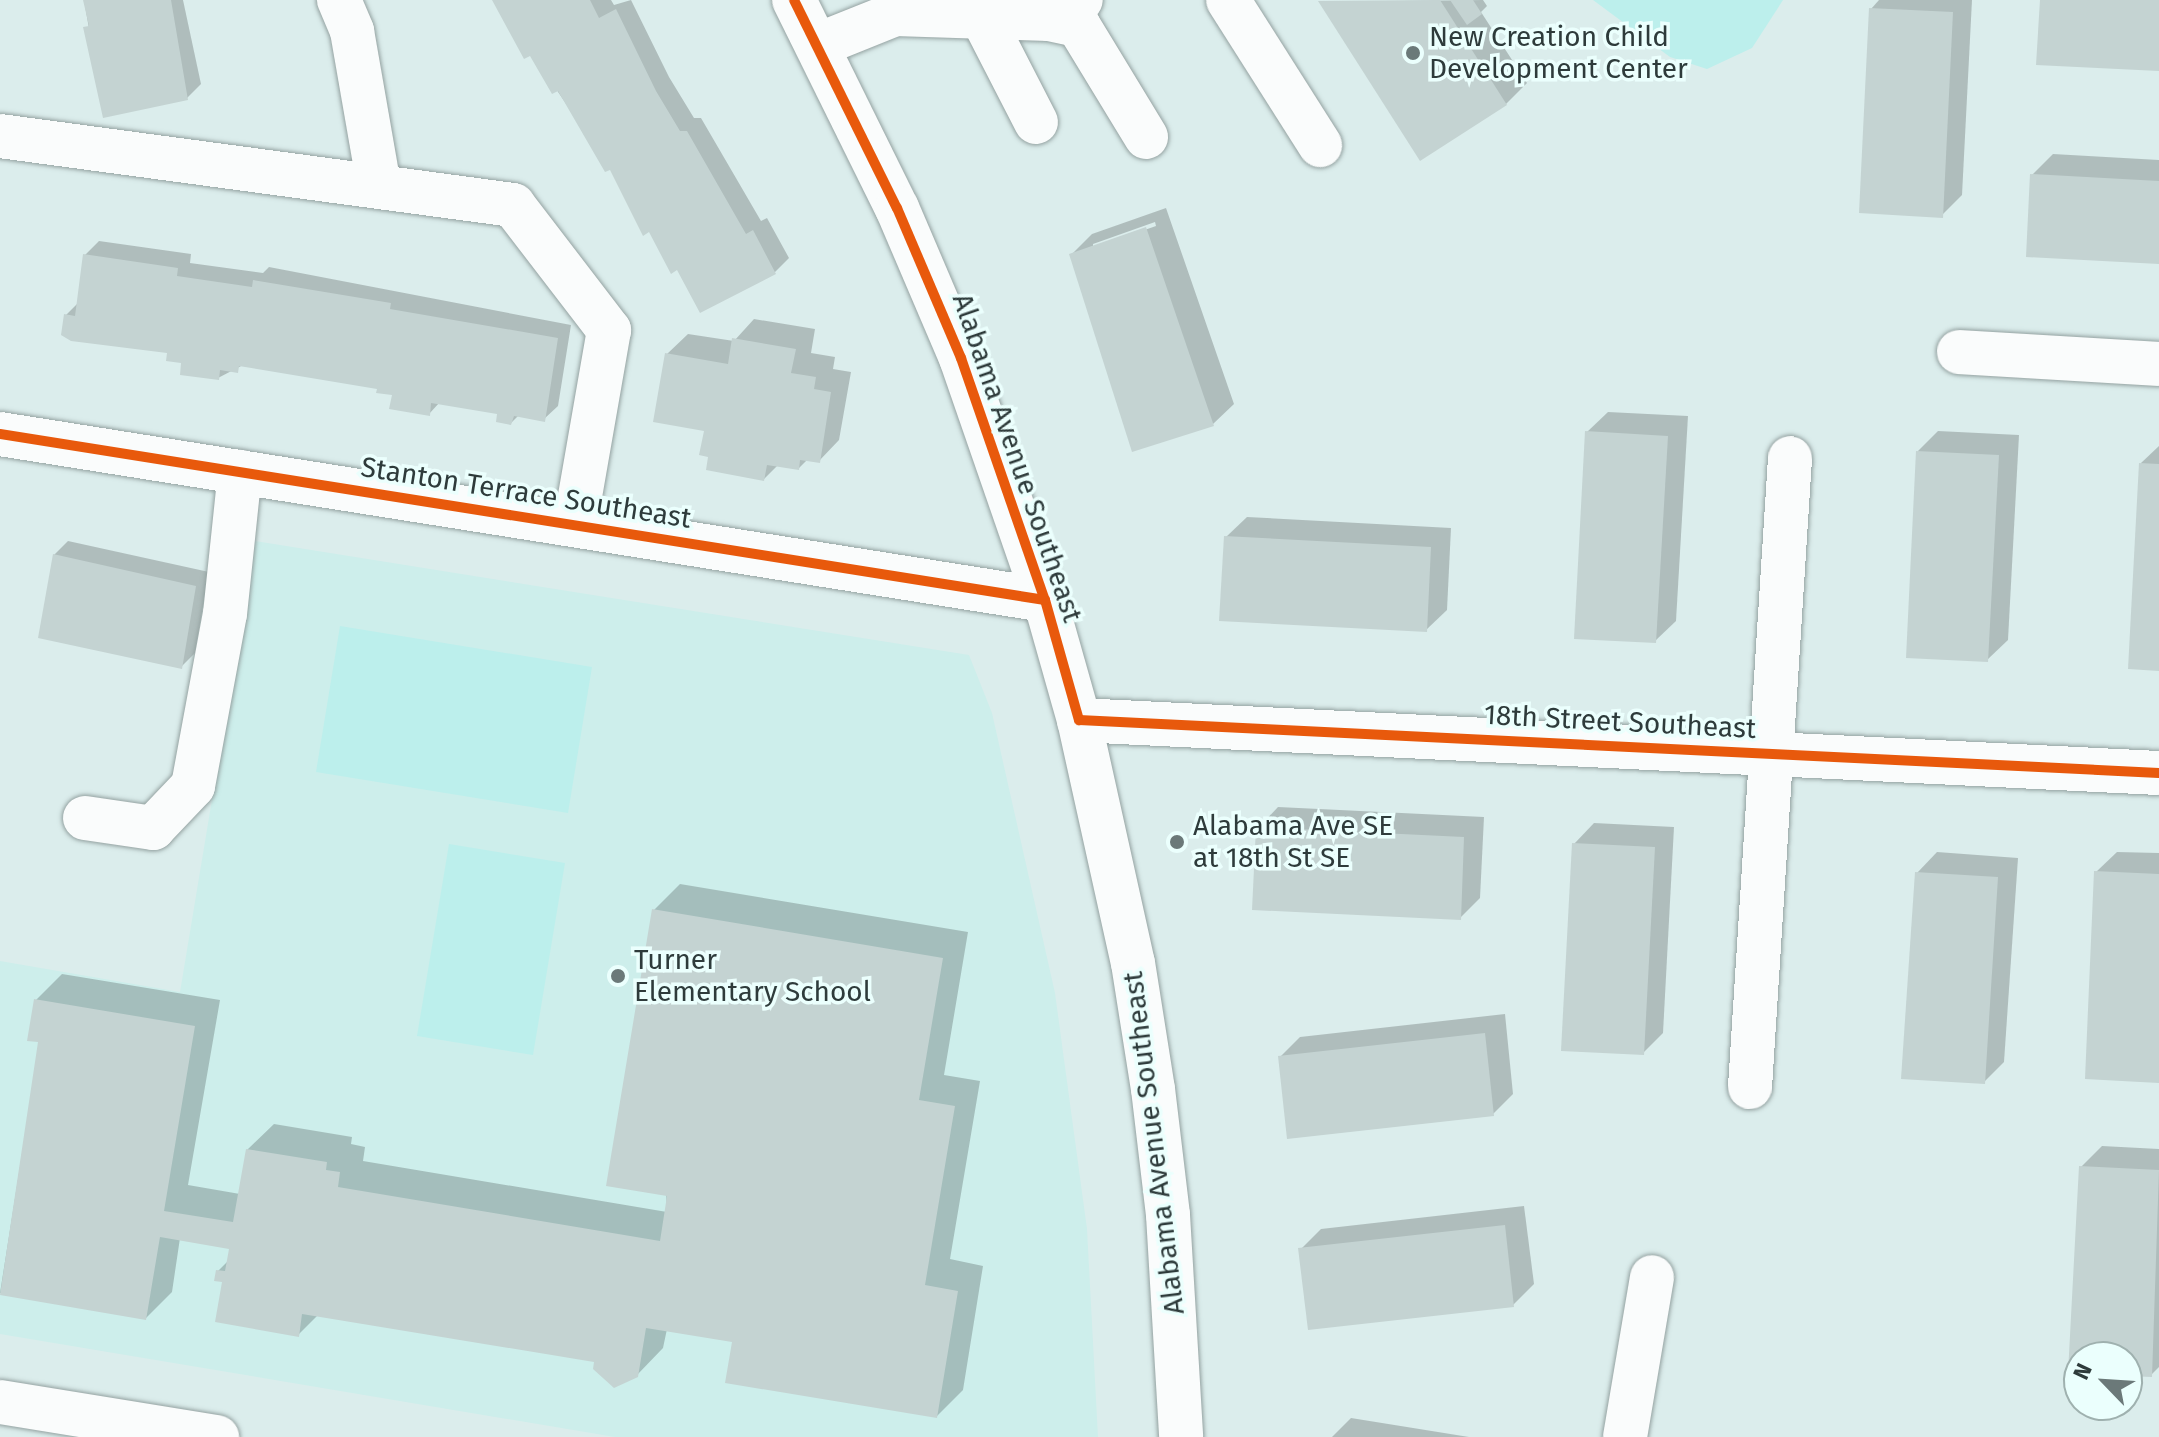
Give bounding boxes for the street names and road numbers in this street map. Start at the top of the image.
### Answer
street label: Alabama Avenue Southeast [945,289,1089,627]
street label: Stanton Terrace Southeast [359,450,693,536]
street label: 18th Street Southeast [1483,698,1757,746]
street label: Alabama Avenue Southeast [1116,970,1192,1316]

